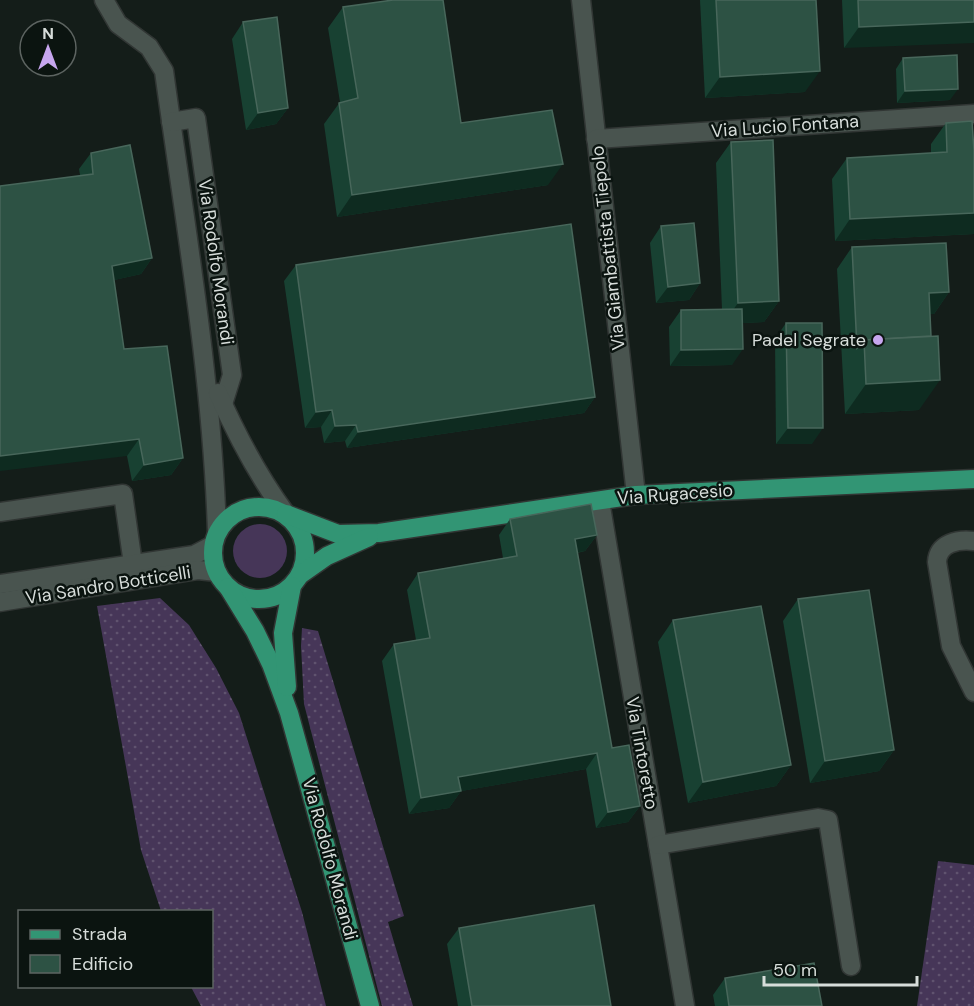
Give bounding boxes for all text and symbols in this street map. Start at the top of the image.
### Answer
north arrow [18,18,78,78]
text: N [42,23,54,44]
street label: Via Lucio Fontana [710,109,860,143]
street label: Via Giambattista Tiepolo [585,145,631,351]
street label: Via Rodolfo Morandi [192,178,240,346]
place label: Padel Segrate [752,328,866,352]
marker: Padel Segrate [871,333,885,347]
street label: Via Rugacesio [616,478,734,510]
street label: Via Sandro Botticelli [24,560,192,610]
street label: Via Tintoretto [620,695,664,811]
street label: Via Rodolfo Morandi [297,775,363,943]
legend [18,910,213,988]
text: Strada [72,922,127,946]
scale bar [764,949,917,987]
text: Edificio [72,952,133,976]
text: 50 m [773,958,817,982]

